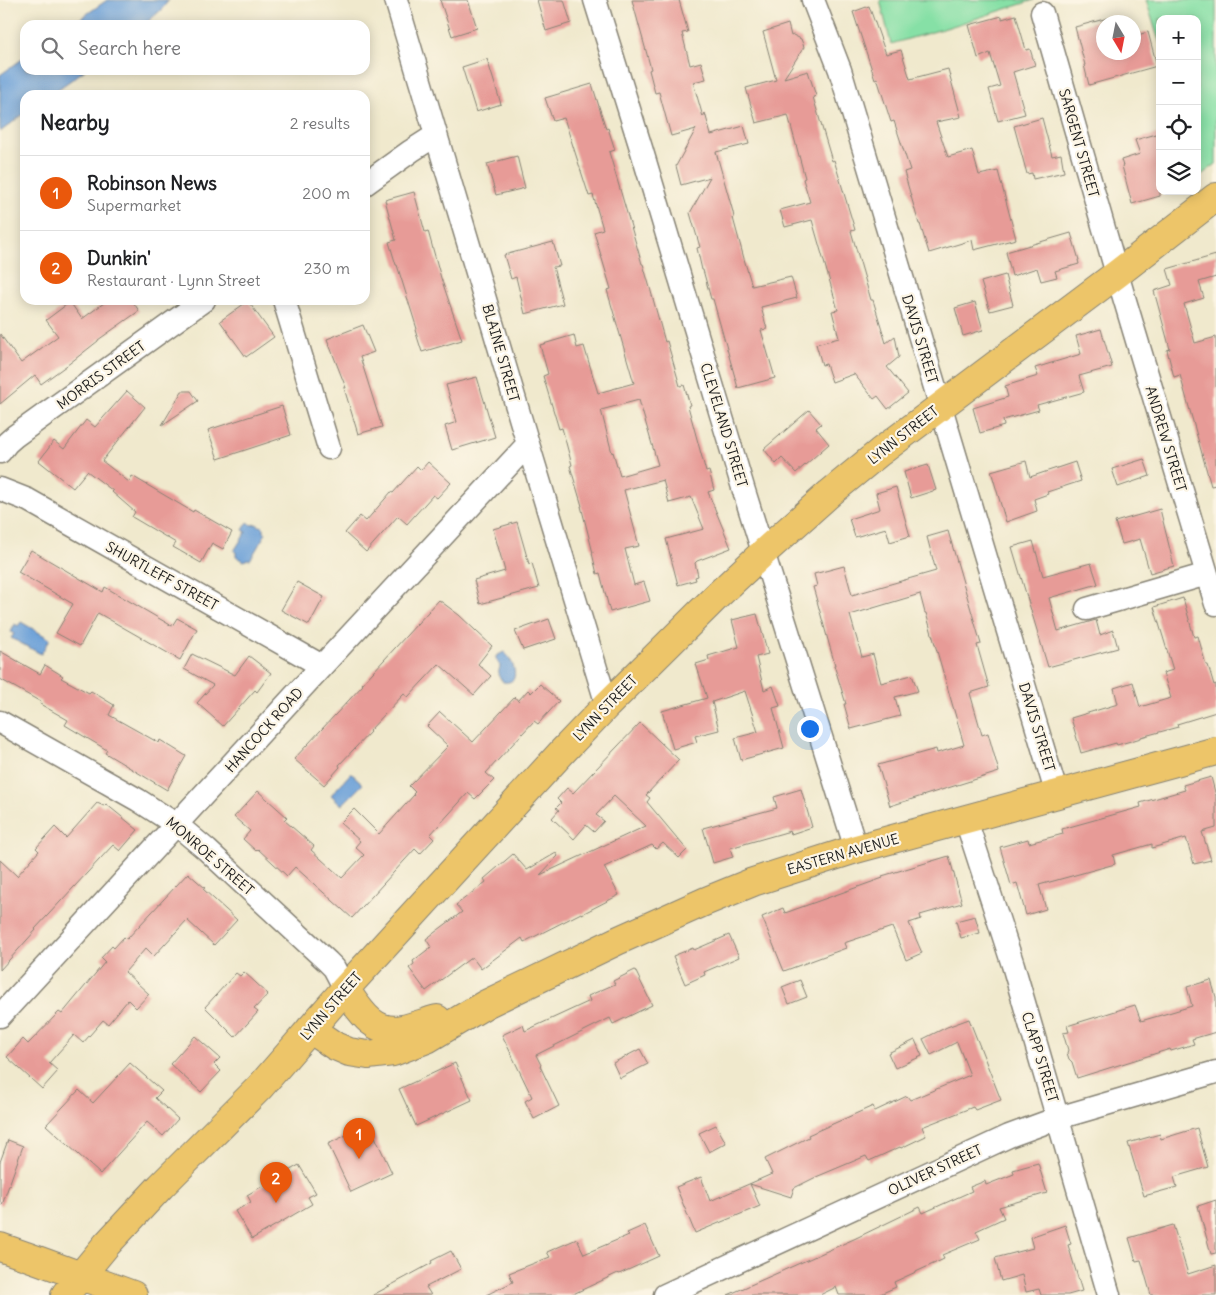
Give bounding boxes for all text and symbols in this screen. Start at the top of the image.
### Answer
north arrow [1096,15,1141,60]
map controls [1156,15,1201,195]
button: + [1156,15,1201,60]
search box [20,20,370,75]
icon: search [38,34,66,62]
text: Search here [78,36,181,60]
button: − [1156,60,1201,105]
street label: SARGENT STREET [1055,87,1103,199]
button: locate [1156,105,1201,150]
text: Nearby [40,109,110,136]
text: 2 results [290,113,350,133]
button: layers [1156,150,1201,195]
text: Robinson News [87,171,217,195]
text: 1 [53,183,59,203]
text: 200 m [302,183,350,203]
text: Supermarket [87,195,181,215]
text: Dunkin' [87,246,151,270]
text: 2 [52,258,60,278]
text: 230 m [304,258,350,278]
text: Restaurant · Lynn Street [87,270,260,290]
street label: DAVIS STREET [898,292,942,386]
street label: BLAINE STREET [478,302,524,404]
street label: MORRIS STREET [53,337,149,413]
street label: CLEVELAND STREET [696,361,752,489]
street label: ANDREW STREET [1141,384,1191,494]
street label: LYNN STREET [864,402,942,468]
street label: SHURTLEFF STREET [103,538,221,614]
street label: LYNN STREET [569,671,641,745]
street label: DAVIS STREET [1015,680,1059,774]
street label: HANCOCK ROAD [221,684,307,776]
your location [797,716,823,742]
street label: MONROE STREET [162,813,258,899]
street label: EASTERN AVENUE [785,829,901,879]
street label: LYNN STREET [296,968,366,1044]
street label: CLAPP STREET [1018,1010,1062,1104]
pin: 1 [343,1118,375,1159]
street label: OLIVER STREET [885,1140,985,1200]
pin: 2 [260,1162,292,1203]

